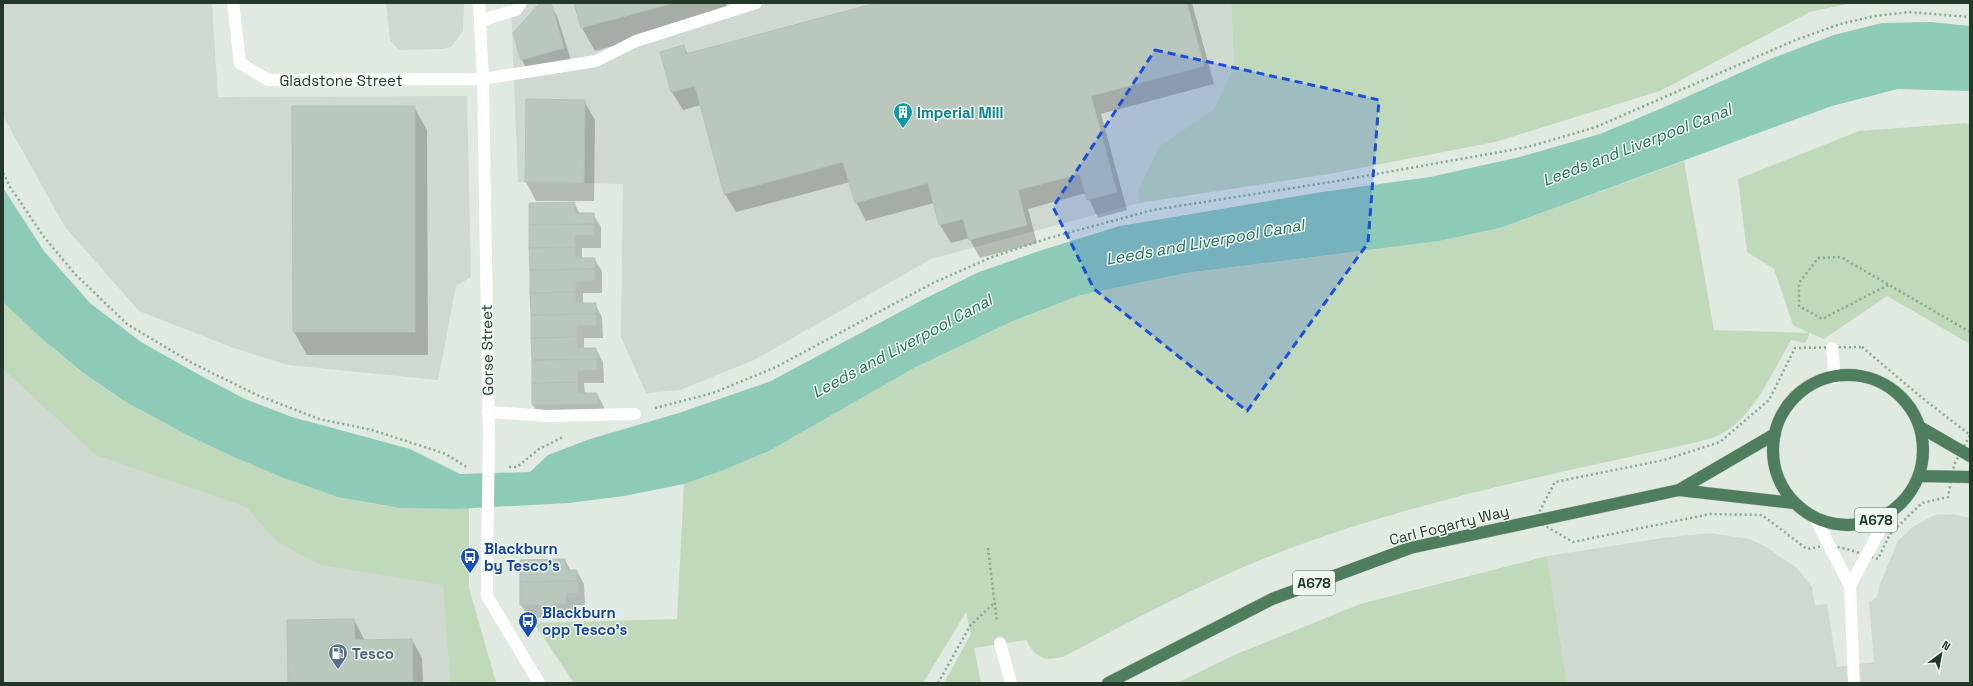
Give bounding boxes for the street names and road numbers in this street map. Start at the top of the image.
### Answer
street label: Gladstone Street [279,71,403,90]
street label: Gorse Street [477,304,497,396]
street label: Carl Fogarty Way [1387,501,1511,549]
road number: A678 [1855,508,1897,532]
road number: A678 [1293,571,1335,595]

